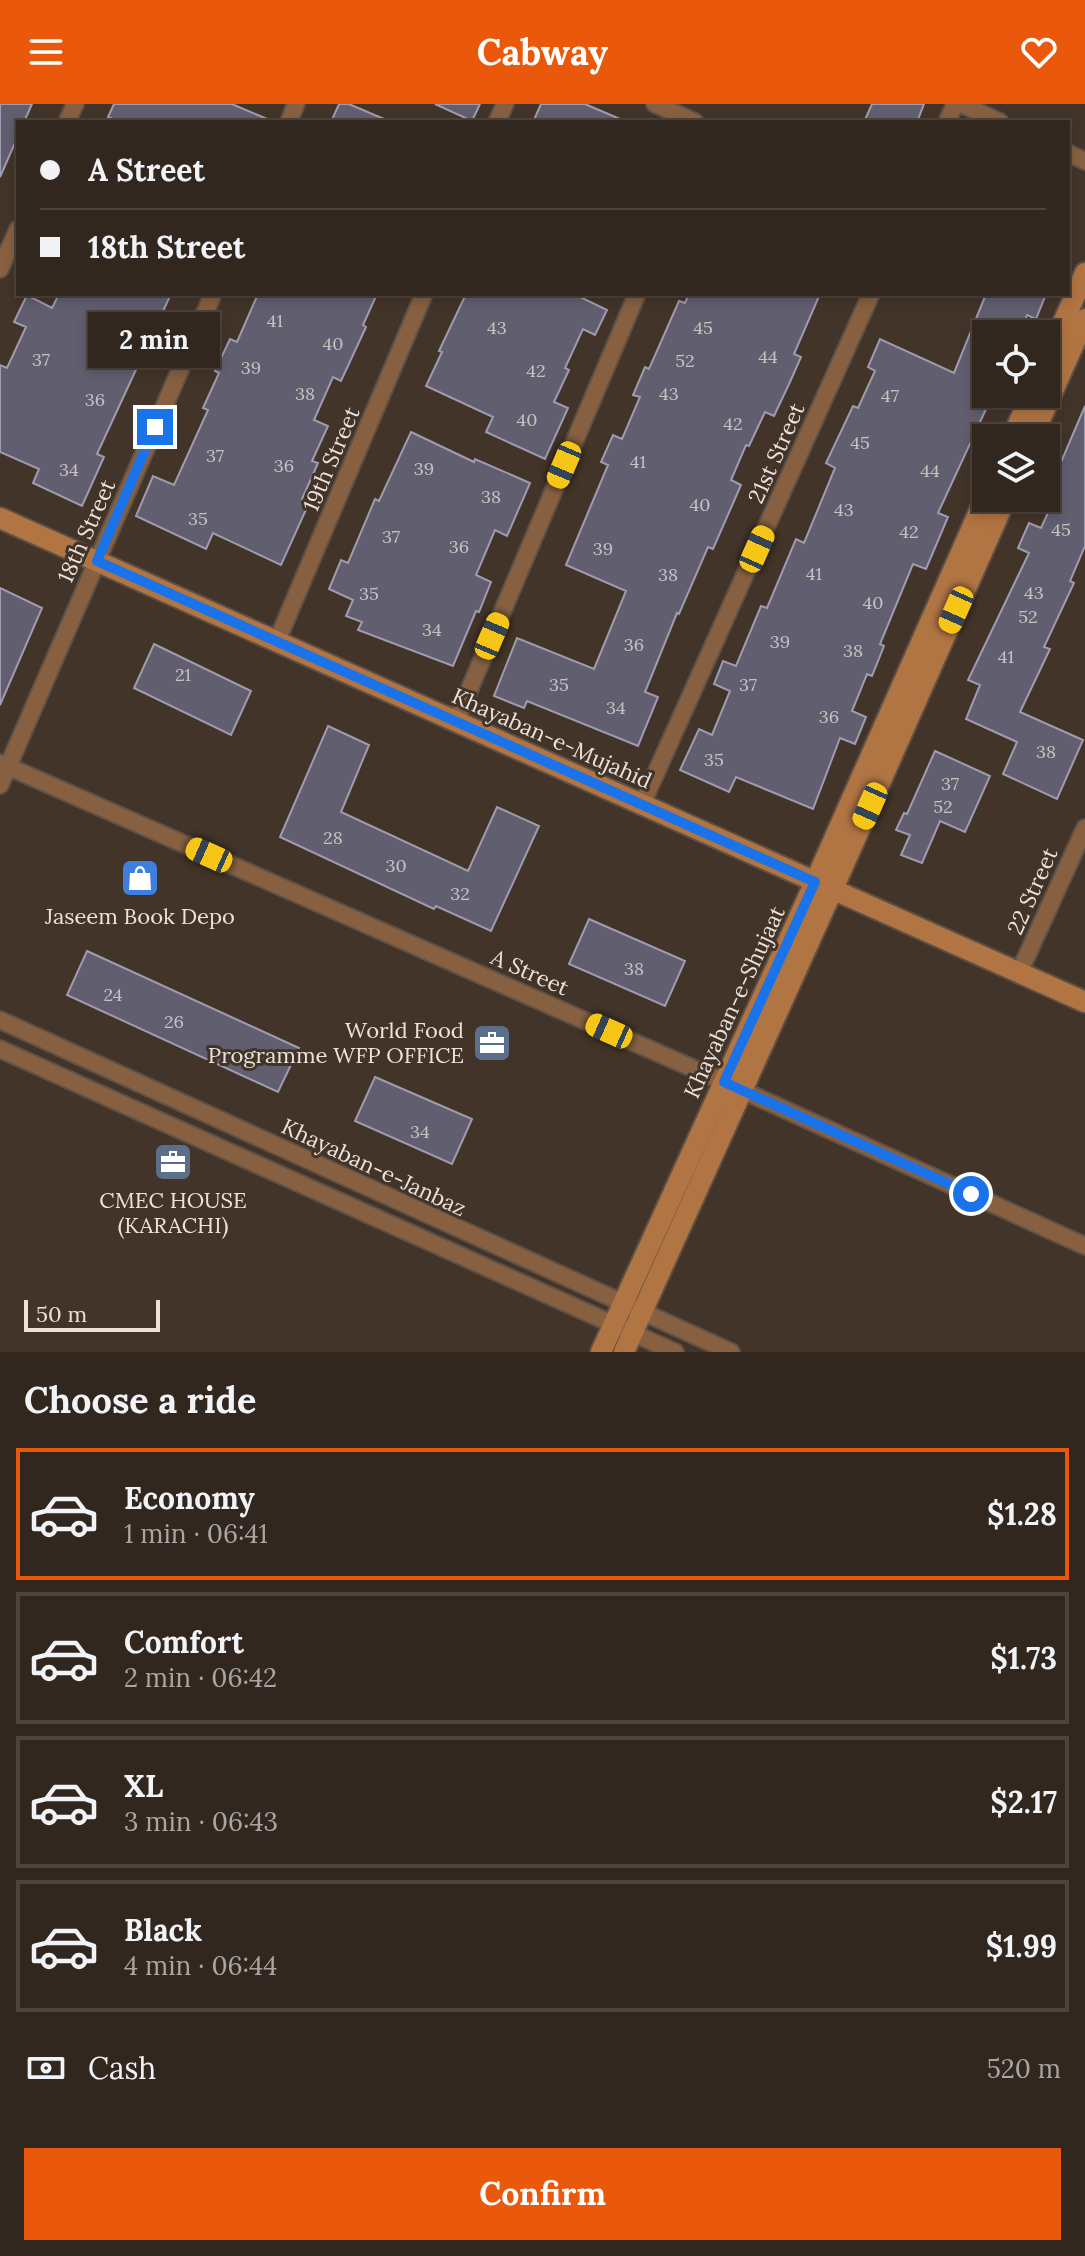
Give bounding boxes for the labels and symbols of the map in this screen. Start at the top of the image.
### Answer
house number: 41 [267,309,283,332]
callout: 2 min [89,311,221,367]
house number: 43 [487,316,507,339]
house number: 45 [693,316,713,339]
house number: 40 [323,332,343,355]
house number: 44 [758,345,778,368]
house number: 37 [32,348,50,371]
house number: 52 [675,349,695,372]
house number: 39 [241,356,261,379]
house number: 42 [526,359,546,382]
house number: 38 [295,382,315,405]
house number: 43 [659,382,679,405]
house number: 47 [881,384,899,407]
house number: 36 [85,388,105,411]
street label: 21st Street [742,398,811,507]
street label: 19th Street [297,402,366,515]
house number: 40 [517,408,537,431]
route end [137,409,173,445]
house number: 42 [723,412,743,435]
house number: 45 [850,431,870,454]
car [544,438,584,492]
house number: 37 [206,444,224,467]
house number: 41 [630,450,646,473]
house number: 36 [274,454,294,477]
house number: 39 [414,457,434,480]
house number: 34 [59,458,79,481]
house number: 44 [920,459,940,482]
street label: 18th Street [51,475,121,587]
house number: 38 [481,485,501,508]
house number: 40 [690,493,710,516]
house number: 43 [834,498,854,521]
house number: 35 [188,507,208,530]
house number: 45 [1051,518,1071,541]
house number: 42 [899,520,919,543]
car [736,522,778,576]
house number: 37 [382,525,400,548]
house number: 36 [449,535,469,558]
house number: 39 [593,537,613,560]
house number: 41 [806,562,822,585]
house number: 38 [658,563,678,586]
house number: 43 [1024,581,1044,604]
house number: 35 [359,582,379,605]
car [935,583,977,637]
house number: 40 [863,591,883,614]
house number: 52 [1018,605,1038,628]
car [472,609,512,663]
house number: 34 [422,618,442,641]
house number: 39 [770,630,790,653]
house number: 36 [624,633,644,656]
house number: 38 [843,639,863,662]
house number: 41 [998,645,1014,668]
house number: 21 [175,663,191,686]
house number: 35 [549,673,569,696]
house number: 37 [739,673,757,696]
street label: Khayaban-e-Mujahid [448,681,656,795]
house number: 34 [606,696,626,719]
house number: 36 [819,705,839,728]
house number: 38 [1036,740,1056,763]
house number: 35 [704,748,724,771]
house number: 37 [941,772,959,795]
car [849,779,891,833]
house number: 52 [933,795,953,818]
house number: 28 [323,826,343,849]
car [182,834,236,876]
street label: 22 Street [1001,843,1064,939]
house number: 30 [385,854,407,877]
shop icon: Jaseem Book Depo [119,857,161,899]
house number: 32 [450,882,470,905]
street label: Khayaban-e-Shujaat [677,901,791,1102]
place label: Jaseem Book Depo [44,902,235,930]
street label: A Street [486,942,574,1002]
house number: 38 [624,957,644,980]
house number: 24 [103,983,123,1006]
house number: 26 [164,1010,184,1033]
car [582,1010,636,1052]
place label: World Food Programme WFP OFFICE [208,1016,464,1069]
office icon: World Food Programme WFP OFFICE [471,1022,513,1064]
street label: Khayaban-e-Janbaz [277,1112,471,1222]
house number: 34 [410,1120,430,1143]
office icon: CMEC HOUSE (KARACHI) [152,1141,194,1183]
route start [953,1176,989,1212]
place label: CMEC HOUSE (KARACHI) [99,1186,247,1239]
scale bar [24,1296,160,1332]

